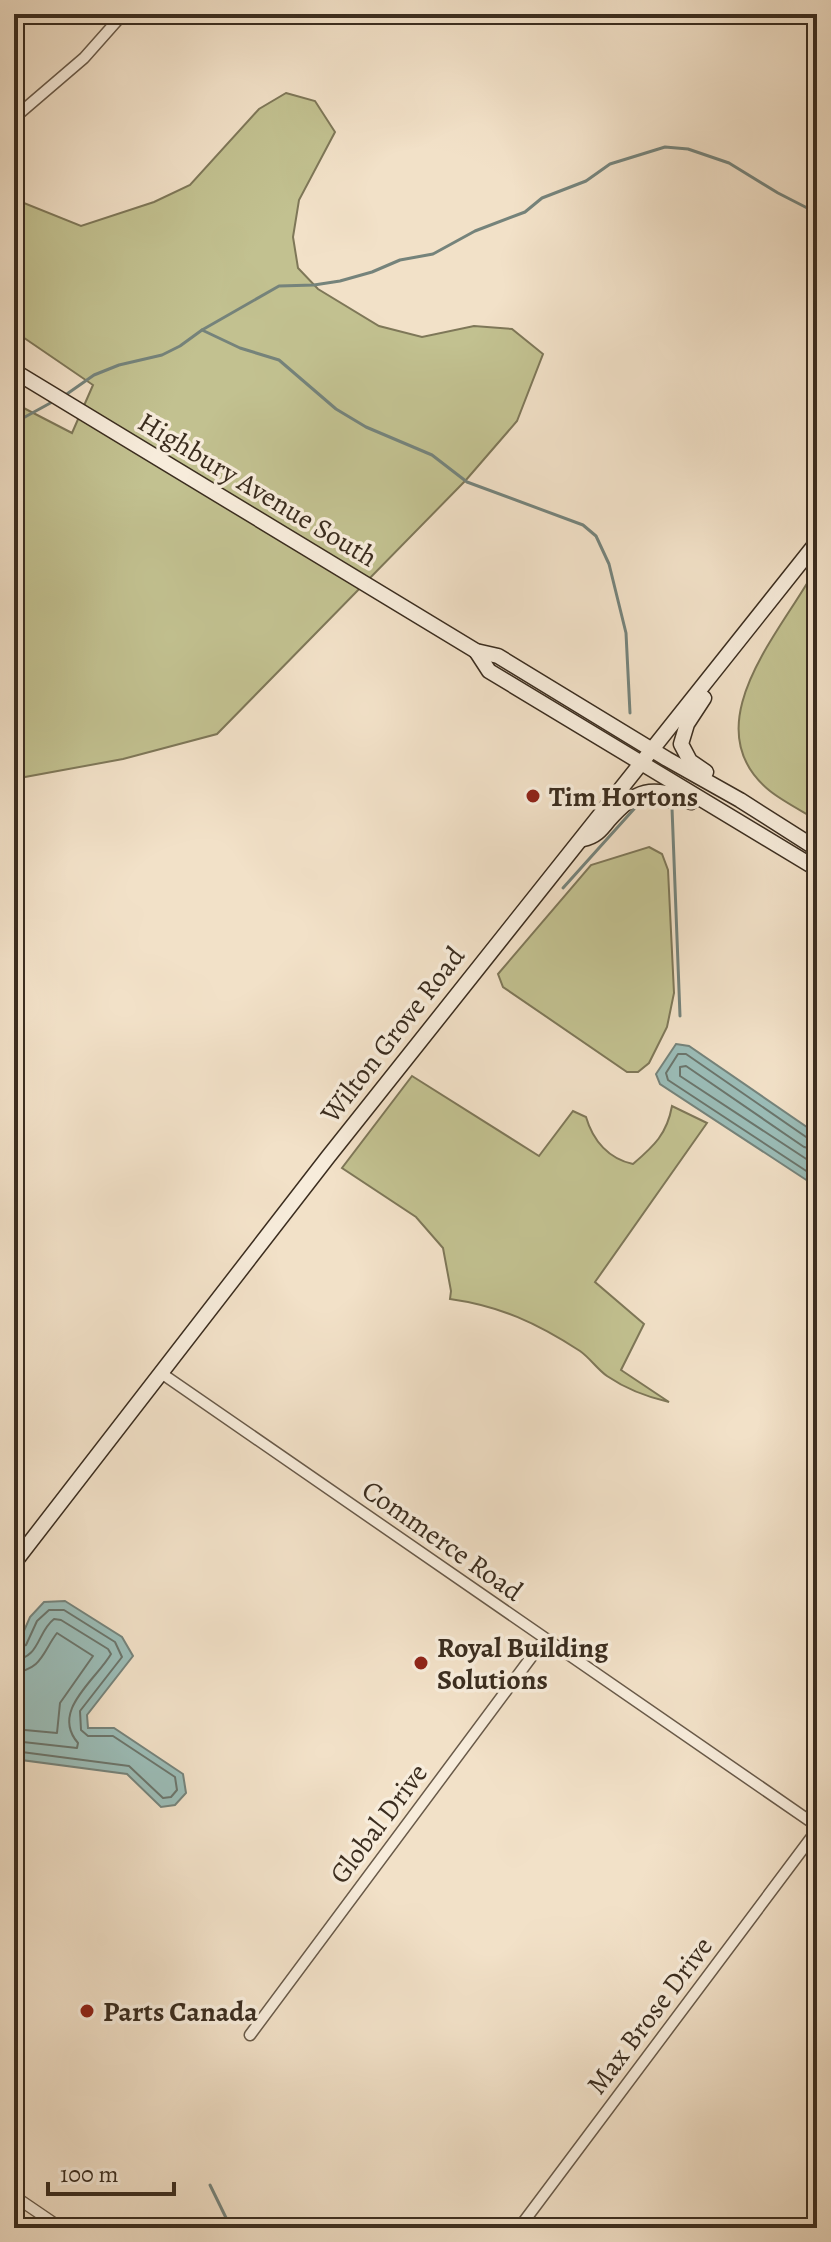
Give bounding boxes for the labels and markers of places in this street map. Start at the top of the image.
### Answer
place label: Tim Hortons [549,778,698,816]
marker: Tim Hortons [524,787,542,805]
place label: Royal Building Solutions [437,1629,609,1699]
marker: Royal Building Solutions [412,1654,430,1672]
place label: Parts Canada [103,1993,258,2031]
marker: Parts Canada [78,2002,96,2020]

